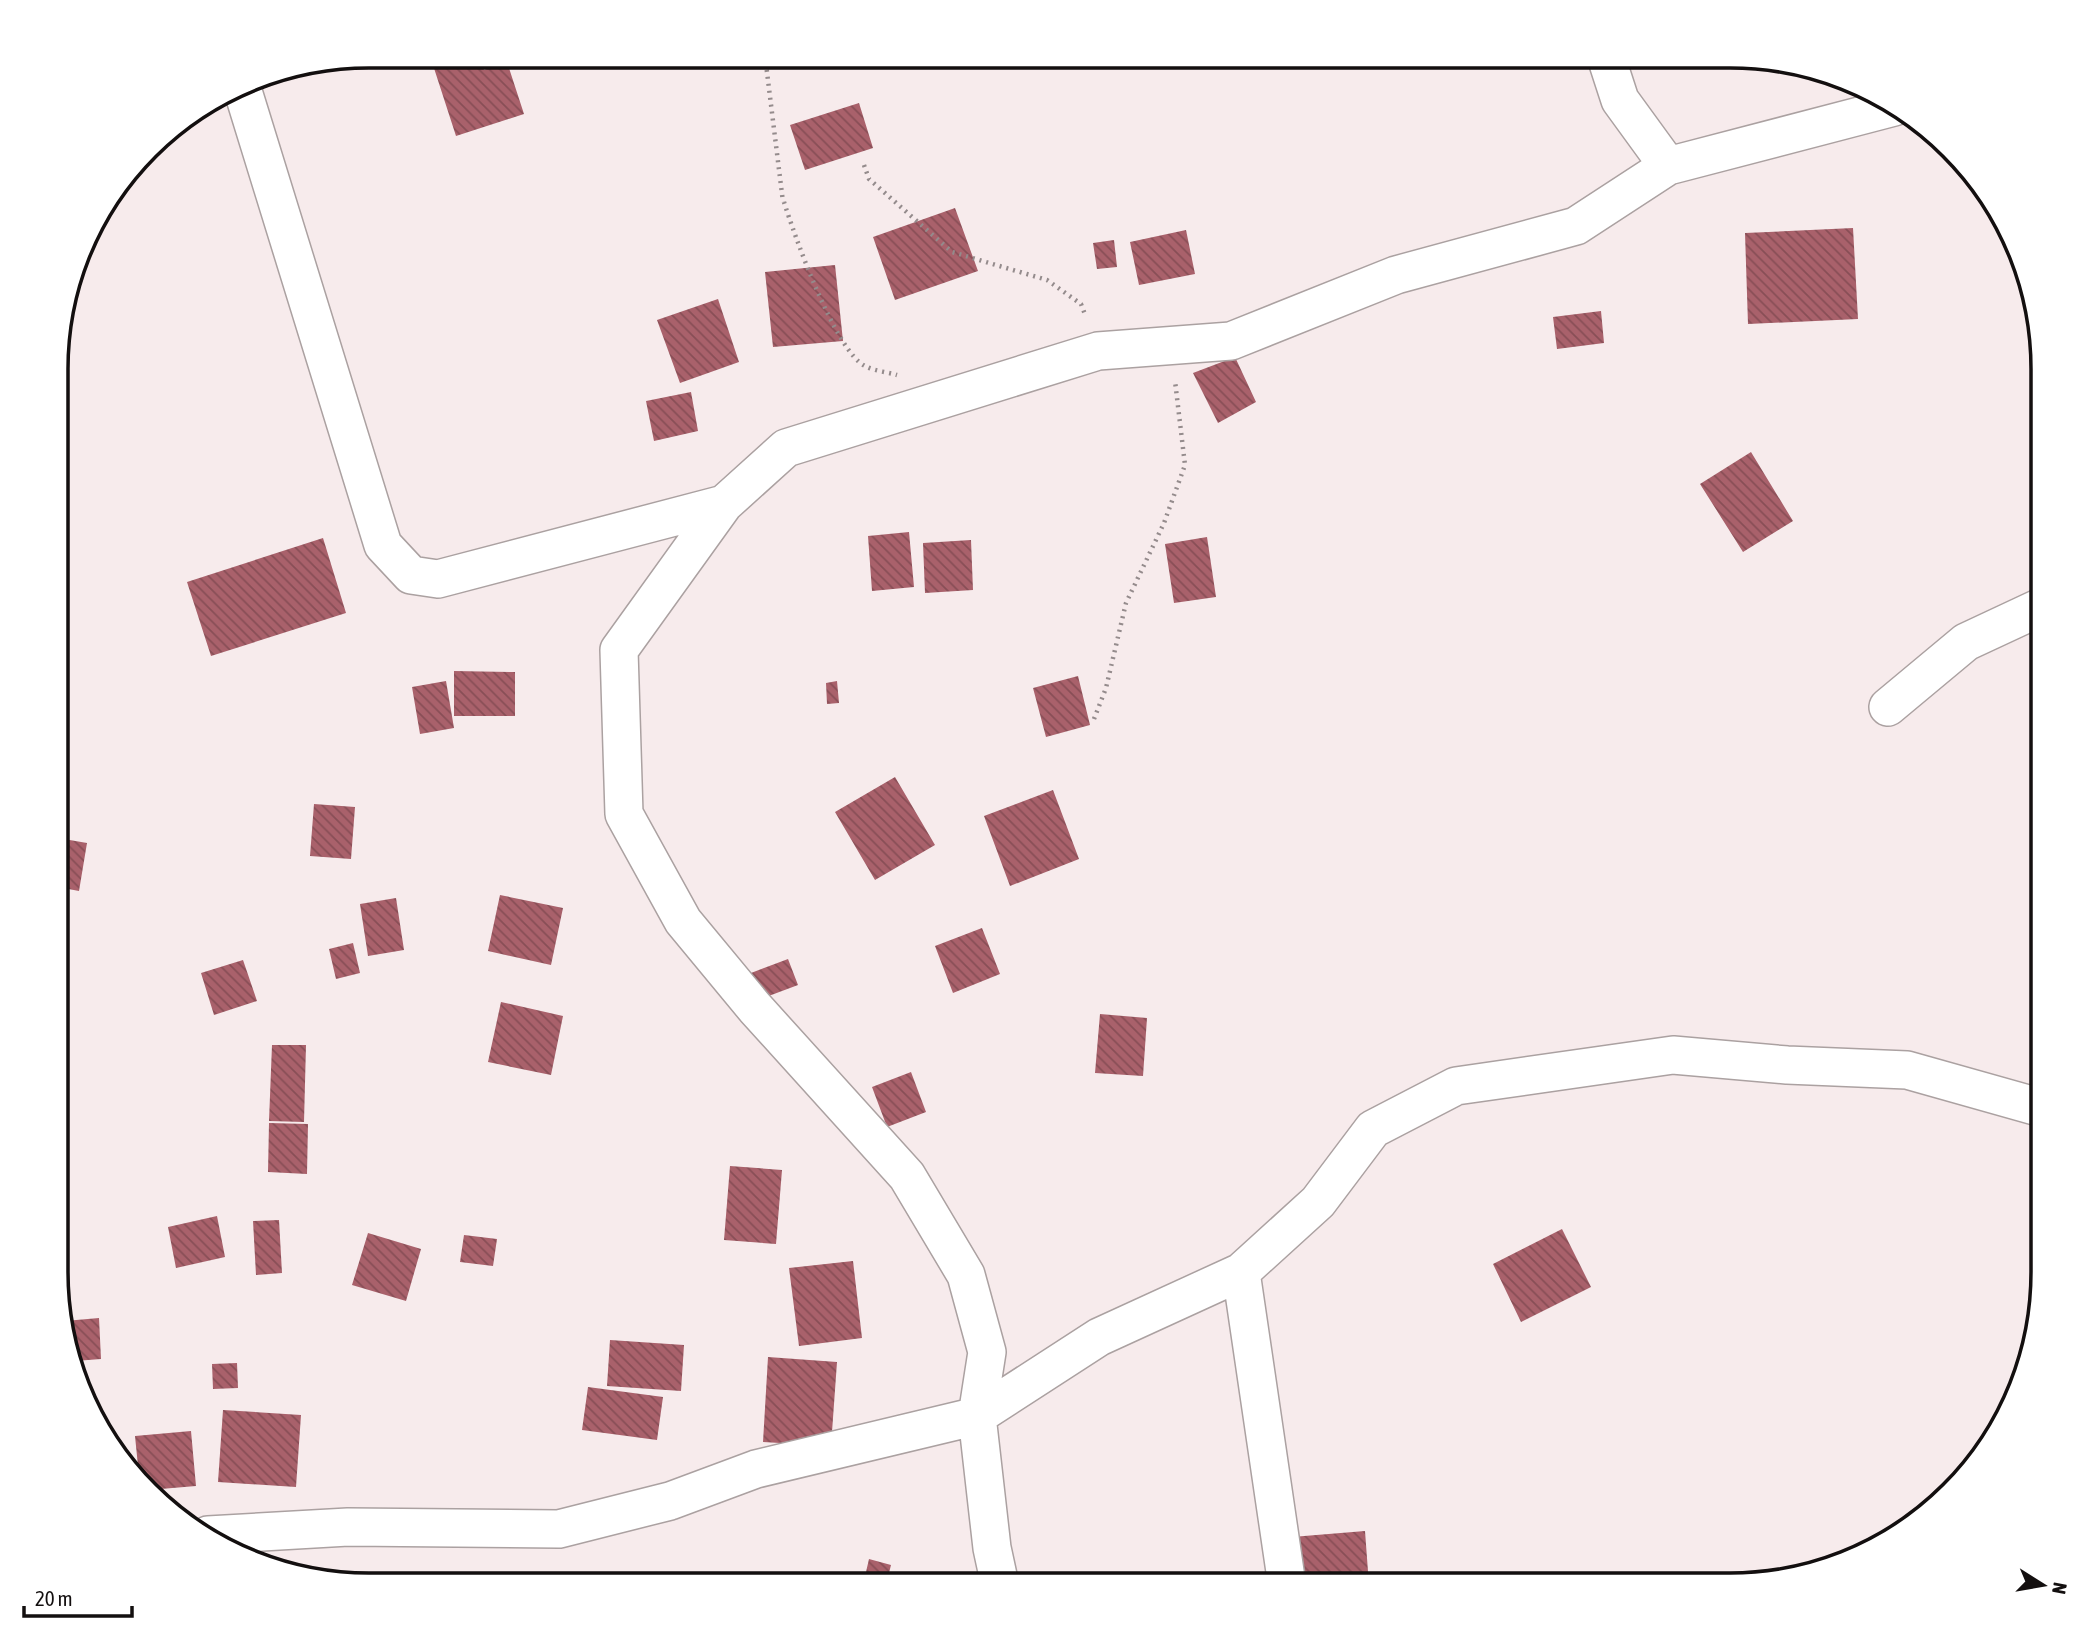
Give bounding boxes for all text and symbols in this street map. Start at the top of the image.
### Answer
north arrow [2008,1550,2078,1620]
scale bar [24,1574,133,1618]
text: N [2048,1581,2072,1596]
text: 20 m [35,1586,73,1610]

